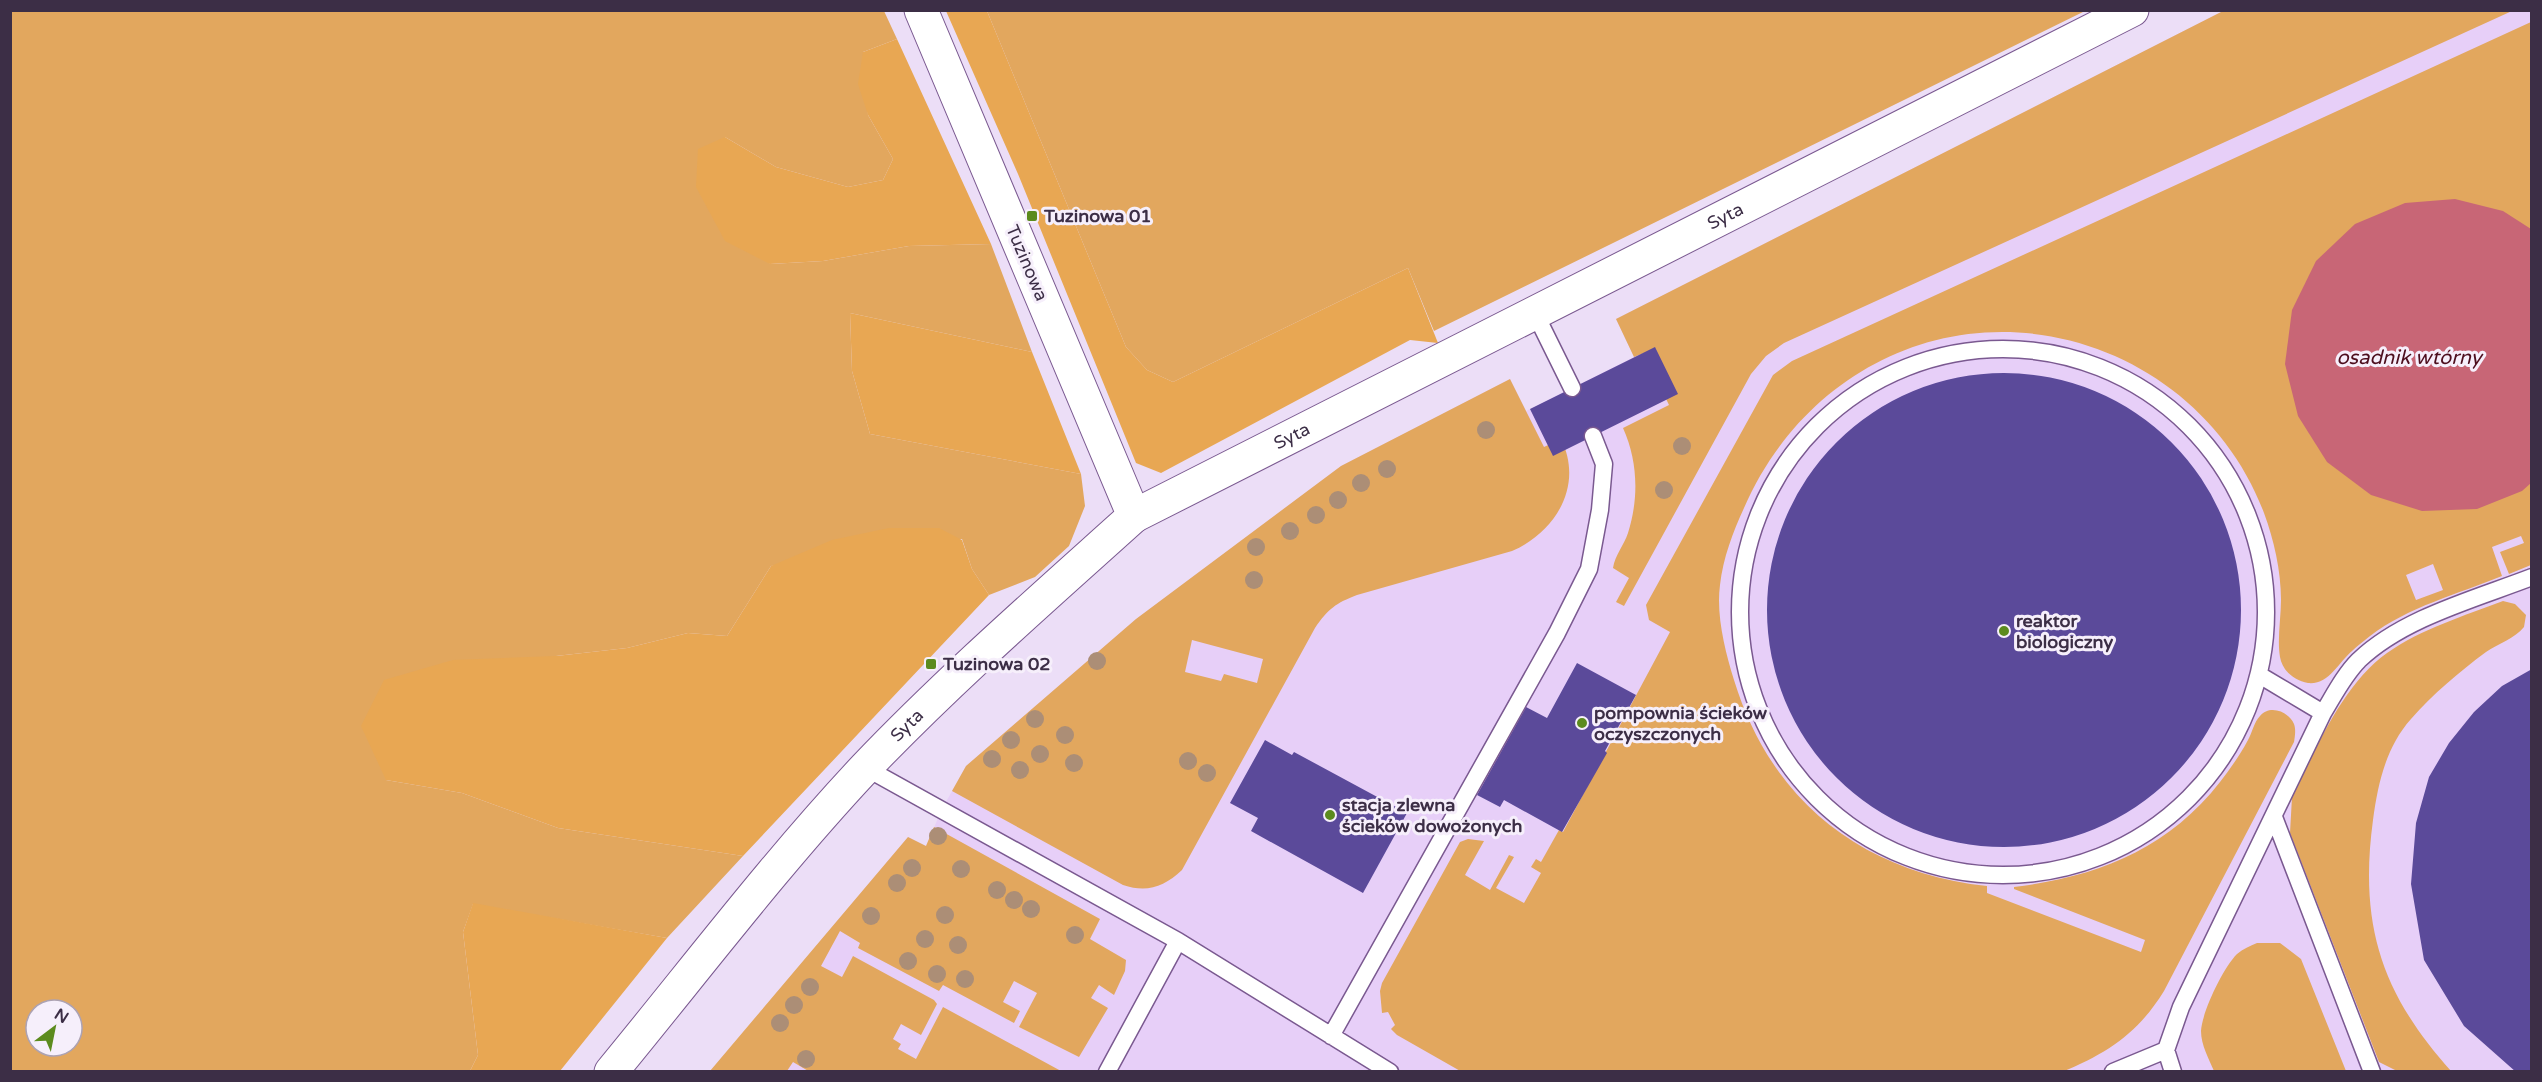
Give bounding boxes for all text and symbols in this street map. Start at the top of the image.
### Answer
street label: Syta [1704,198,1747,234]
place label: Tuzinowa 01 [1043,205,1152,227]
marker: Tuzinowa 01 [1025,209,1039,223]
street label: Tuzinowa [1001,222,1053,304]
water label: osadnik wtórny [2336,346,2484,370]
street label: Syta [1270,418,1314,454]
place label: reaktor biologiczny [2016,610,2113,653]
marker: reaktor biologiczny [1997,624,2011,638]
place label: Tuzinowa 02 [942,653,1051,675]
marker: Tuzinowa 02 [924,657,938,671]
place label: pompownia ścieków oczyszczonych [1594,702,1768,745]
street label: Syta [886,704,928,746]
marker: pompownia ścieków oczyszczonych [1575,716,1589,730]
place label: stacja zlewna ścieków dowożonych [1342,794,1522,837]
marker: stacja zlewna ścieków dowożonych [1323,808,1337,822]
north arrow [24,998,84,1058]
text: N [51,1004,72,1028]

